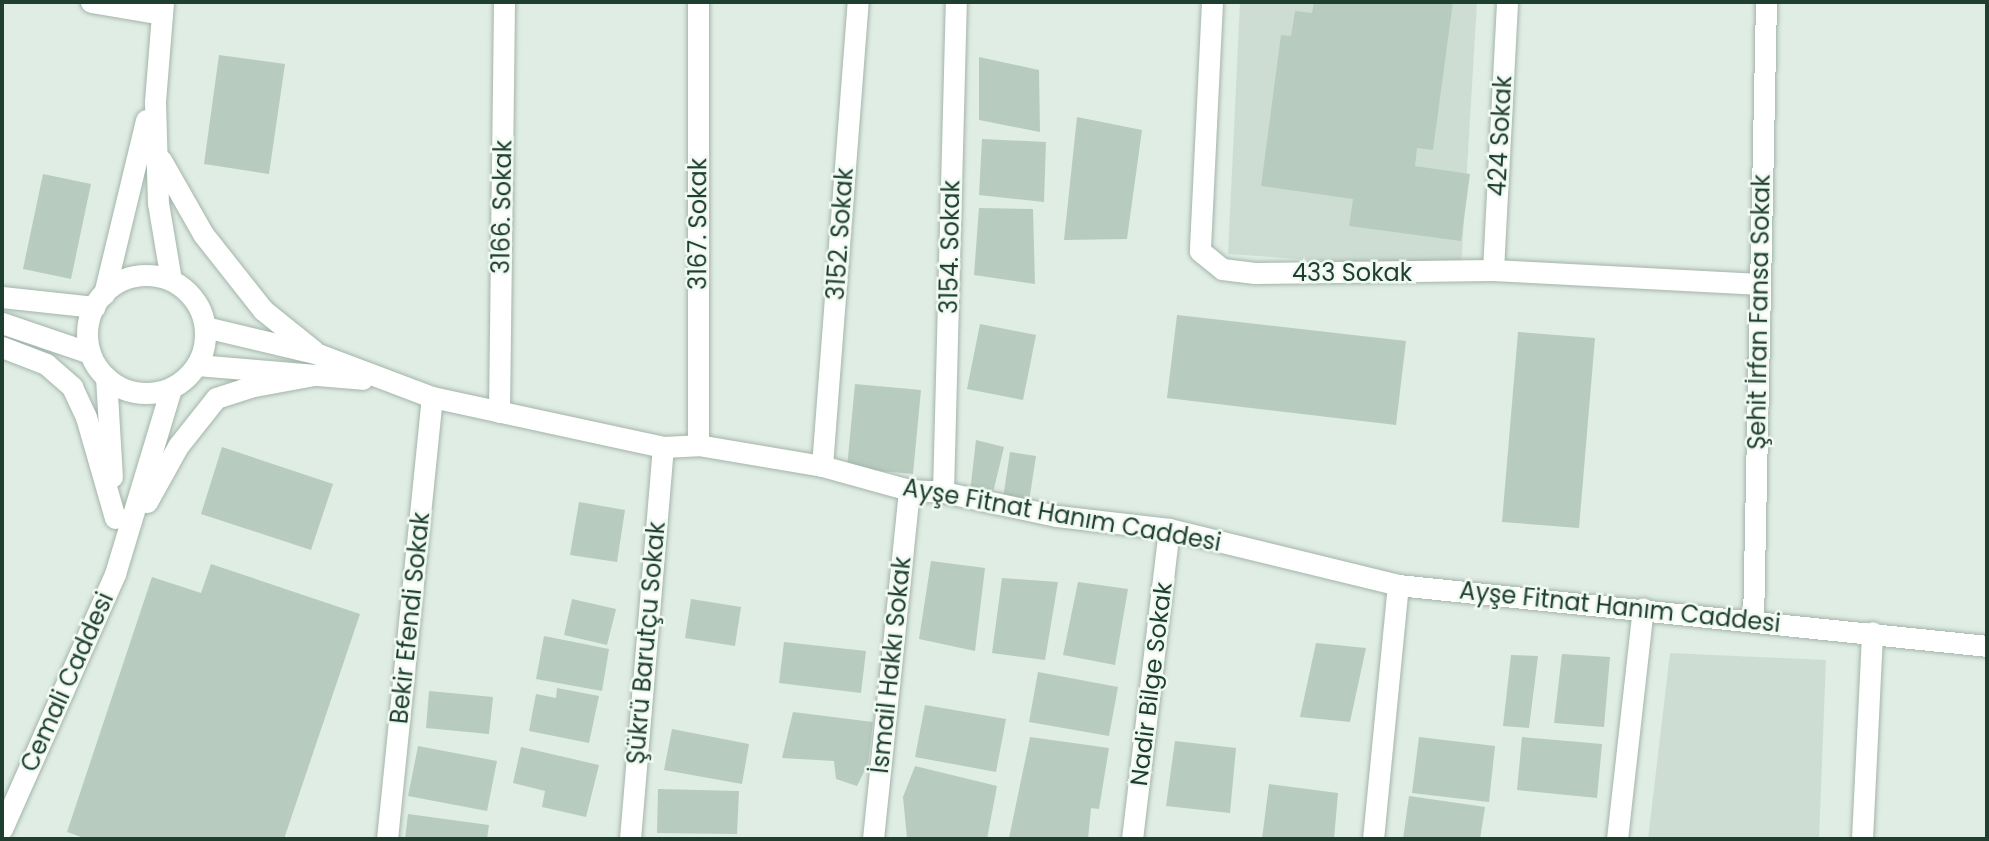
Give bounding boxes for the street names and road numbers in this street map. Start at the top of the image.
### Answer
street label: 424 Sokak [1482,75,1518,197]
street label: 3166. Sokak [486,140,518,274]
street label: 3167. Sokak [684,158,712,290]
street label: 3152. Sokak [821,167,859,301]
street label: Şehit İrfan Fansa Sokak [1742,174,1776,450]
street label: 3154. Sokak [934,180,966,314]
street label: 433 Sokak [1292,259,1412,287]
street label: Ayşe Fitnat Hanım Caddesi [901,473,1223,557]
street label: Bekir Efendi Sokak [385,511,435,725]
street label: Şükrü Barutçu Sokak [621,521,671,765]
street label: İsmail Hakkı Sokak [865,555,917,775]
street label: Ayşe Fitnat Hanım Caddesi [1458,576,1782,638]
street label: Nadir Bilge Sokak [1124,581,1178,787]
street label: Cemali Caddesi [15,588,119,776]

